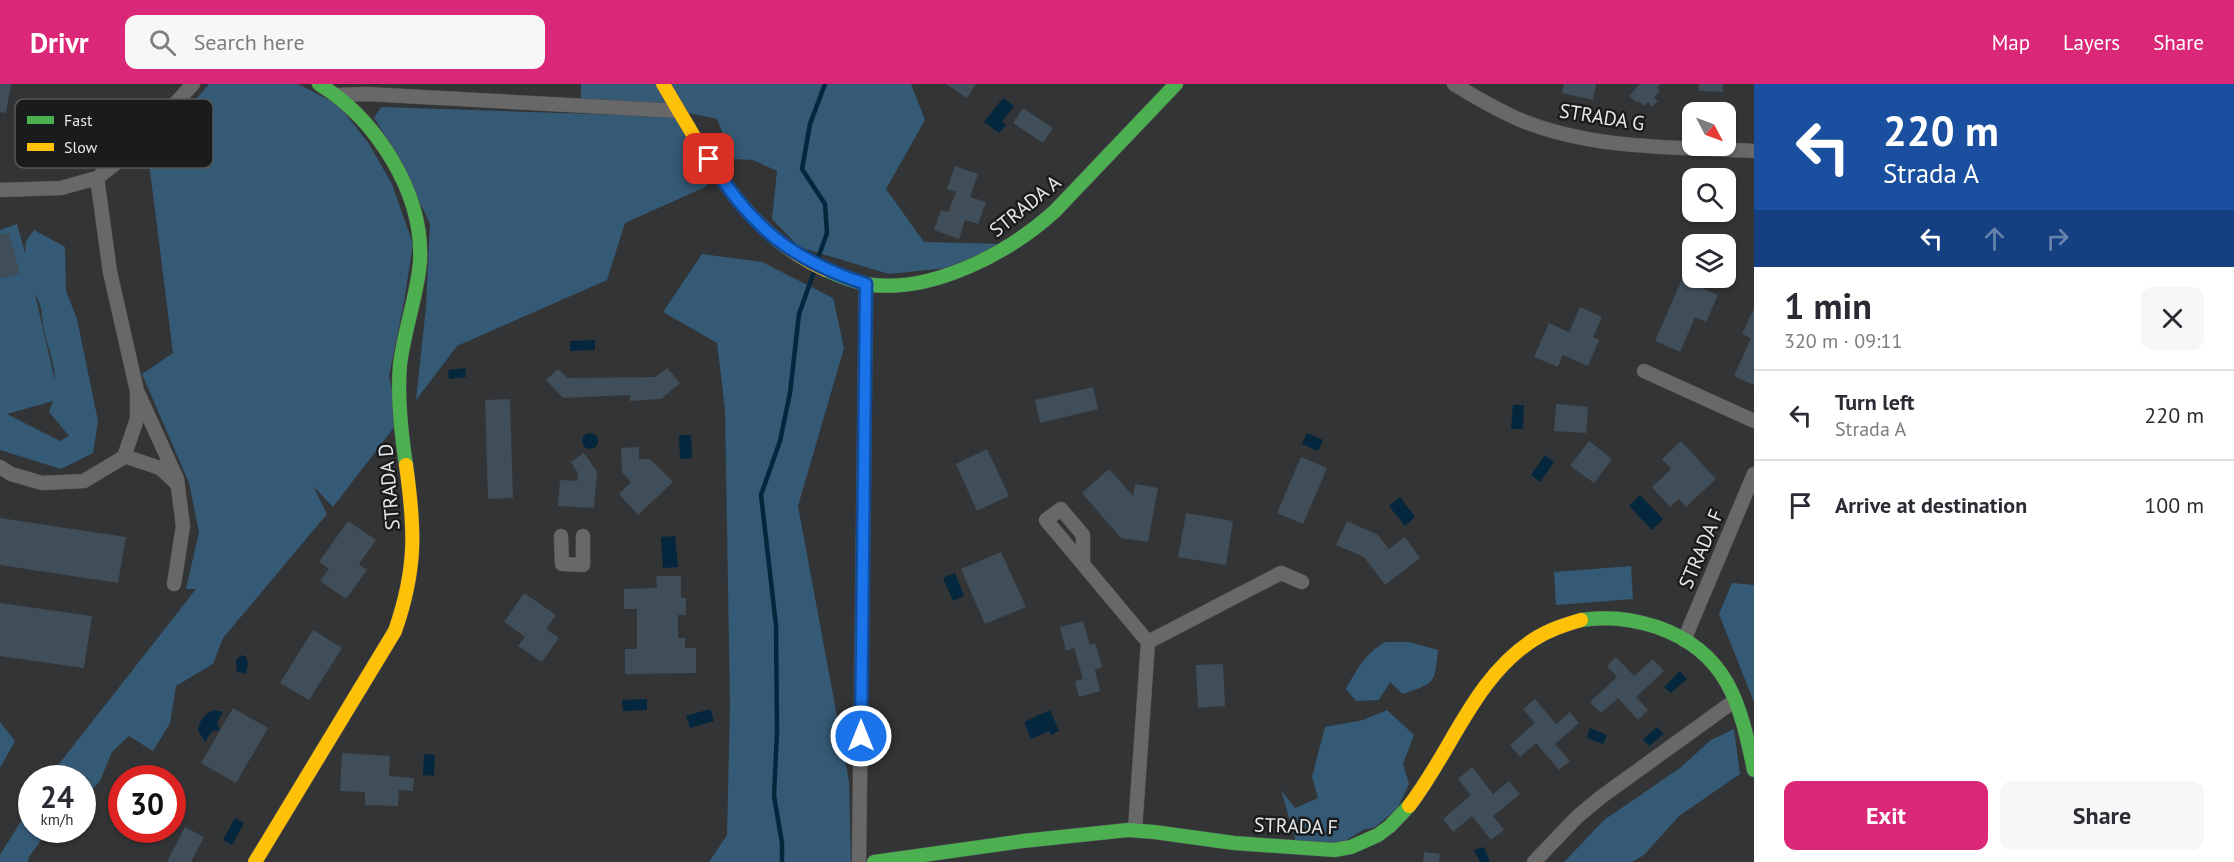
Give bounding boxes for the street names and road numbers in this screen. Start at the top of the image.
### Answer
street label: STRADA G [1558,97,1646,137]
street label: STRADA A [984,169,1066,243]
street label: STRADA D [372,443,406,531]
street label: STRADA F [1673,505,1729,593]
street label: STRADA F [1254,812,1338,840]

